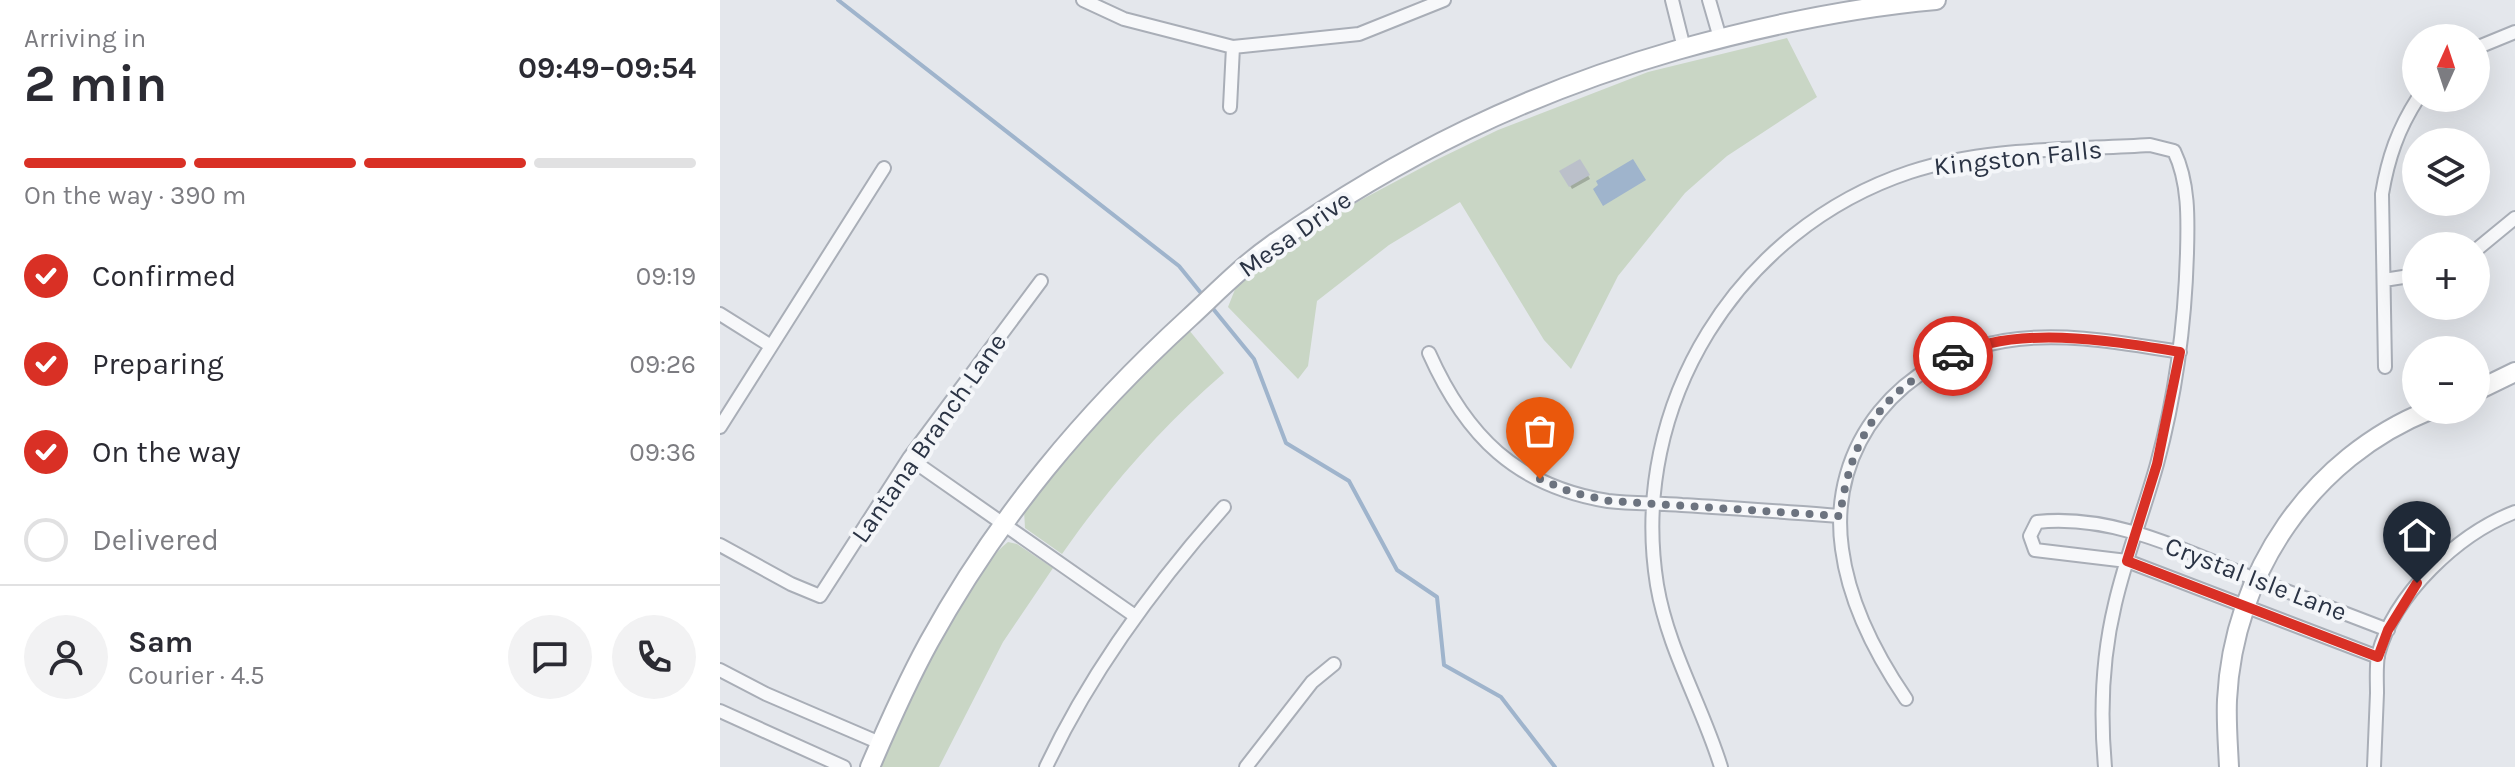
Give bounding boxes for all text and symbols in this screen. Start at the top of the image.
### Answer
text: Arriving in [24,23,146,54]
north arrow [2402,24,2490,112]
map controls [2402,24,2490,424]
text: 09:49–09:54 [518,50,696,86]
text: 2 min [24,53,167,114]
button: layers [2402,128,2490,216]
street label: Kingston Falls [1932,134,2104,182]
text: On the way · 390 m [24,180,246,211]
street label: Mesa Drive [1233,184,1357,284]
button: + [2402,232,2490,320]
icon: check [24,254,68,298]
text: Confirmed [92,258,236,294]
text: 09:19 [636,261,696,292]
courier [1913,316,1993,396]
street label: Lantana Branch Lane [845,327,1013,549]
icon: car [1931,334,1975,378]
button: − [2402,336,2490,424]
icon: check [24,342,68,386]
text: Preparing [92,346,224,382]
text: 09:26 [630,349,696,380]
pin [1506,397,1574,479]
icon: bag [1518,409,1562,453]
icon: check [24,430,68,474]
text: On the way [92,434,241,470]
text: 09:36 [629,437,696,468]
pin [2383,501,2451,583]
icon: home [2395,513,2439,557]
text: Delivered [92,522,219,558]
street label: Crystal Isle Lane [2161,530,2351,628]
button: person [24,615,108,699]
button: chat [508,615,592,699]
button: phone [612,615,696,699]
text: Sam [128,624,193,660]
text: Courier · 4.5 [128,660,265,691]

